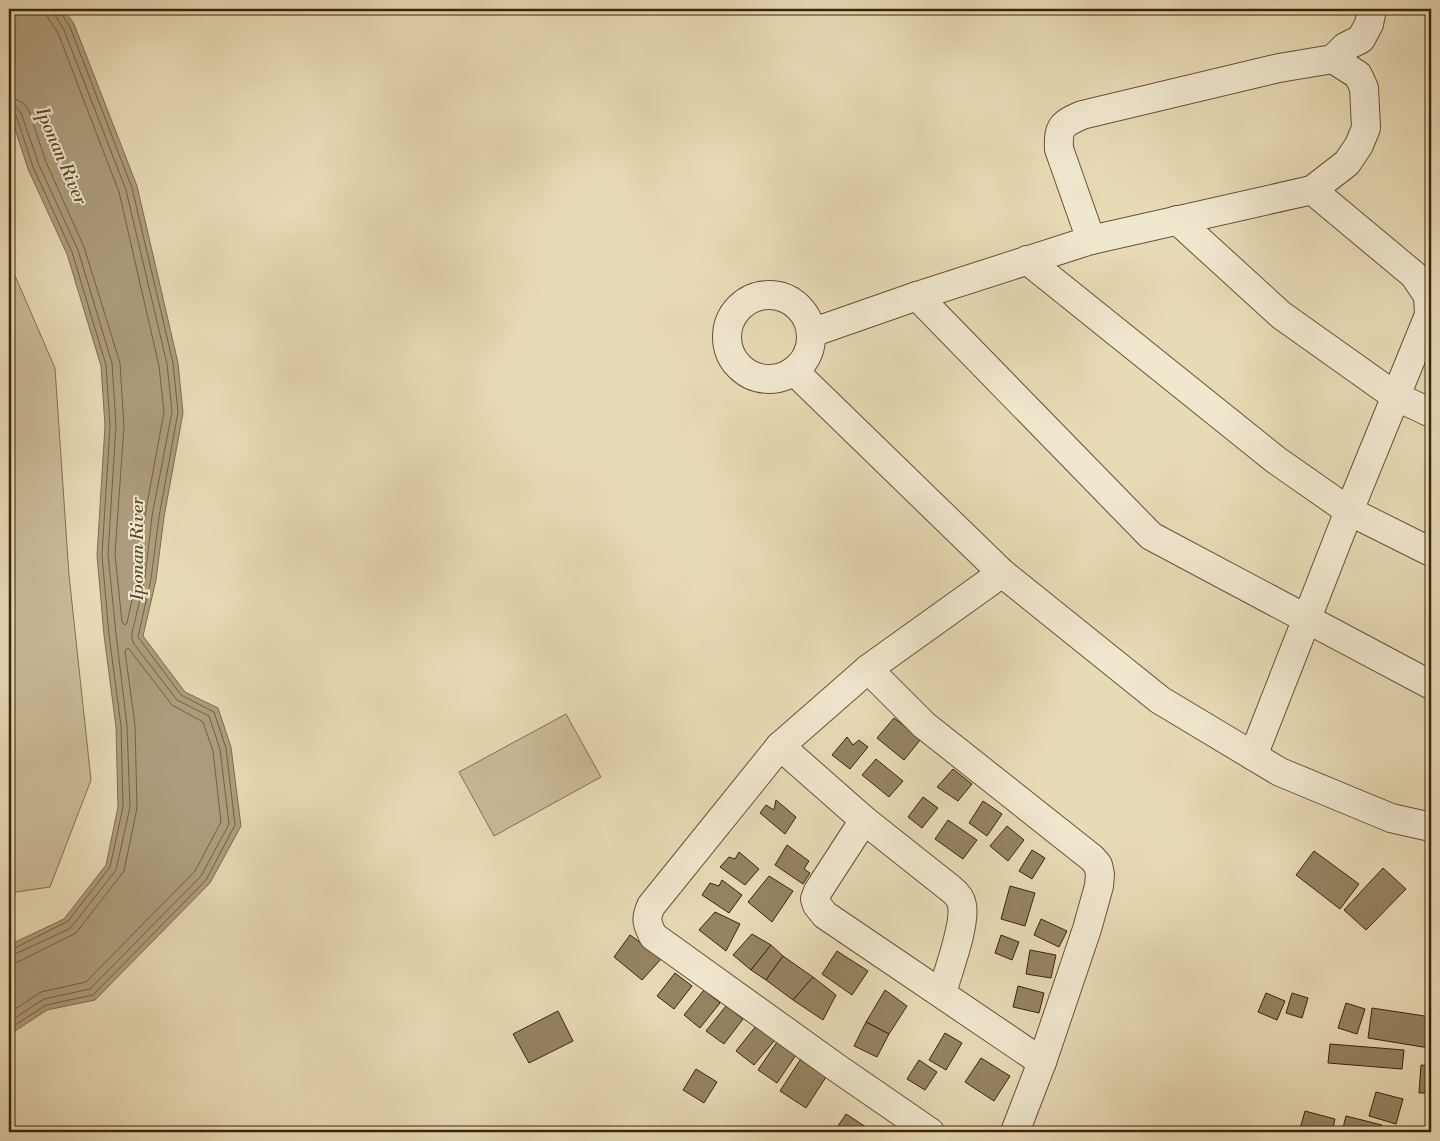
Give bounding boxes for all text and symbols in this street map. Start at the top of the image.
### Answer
water label: Iponan River [30,103,92,208]
water label: Iponan River [126,497,149,602]

